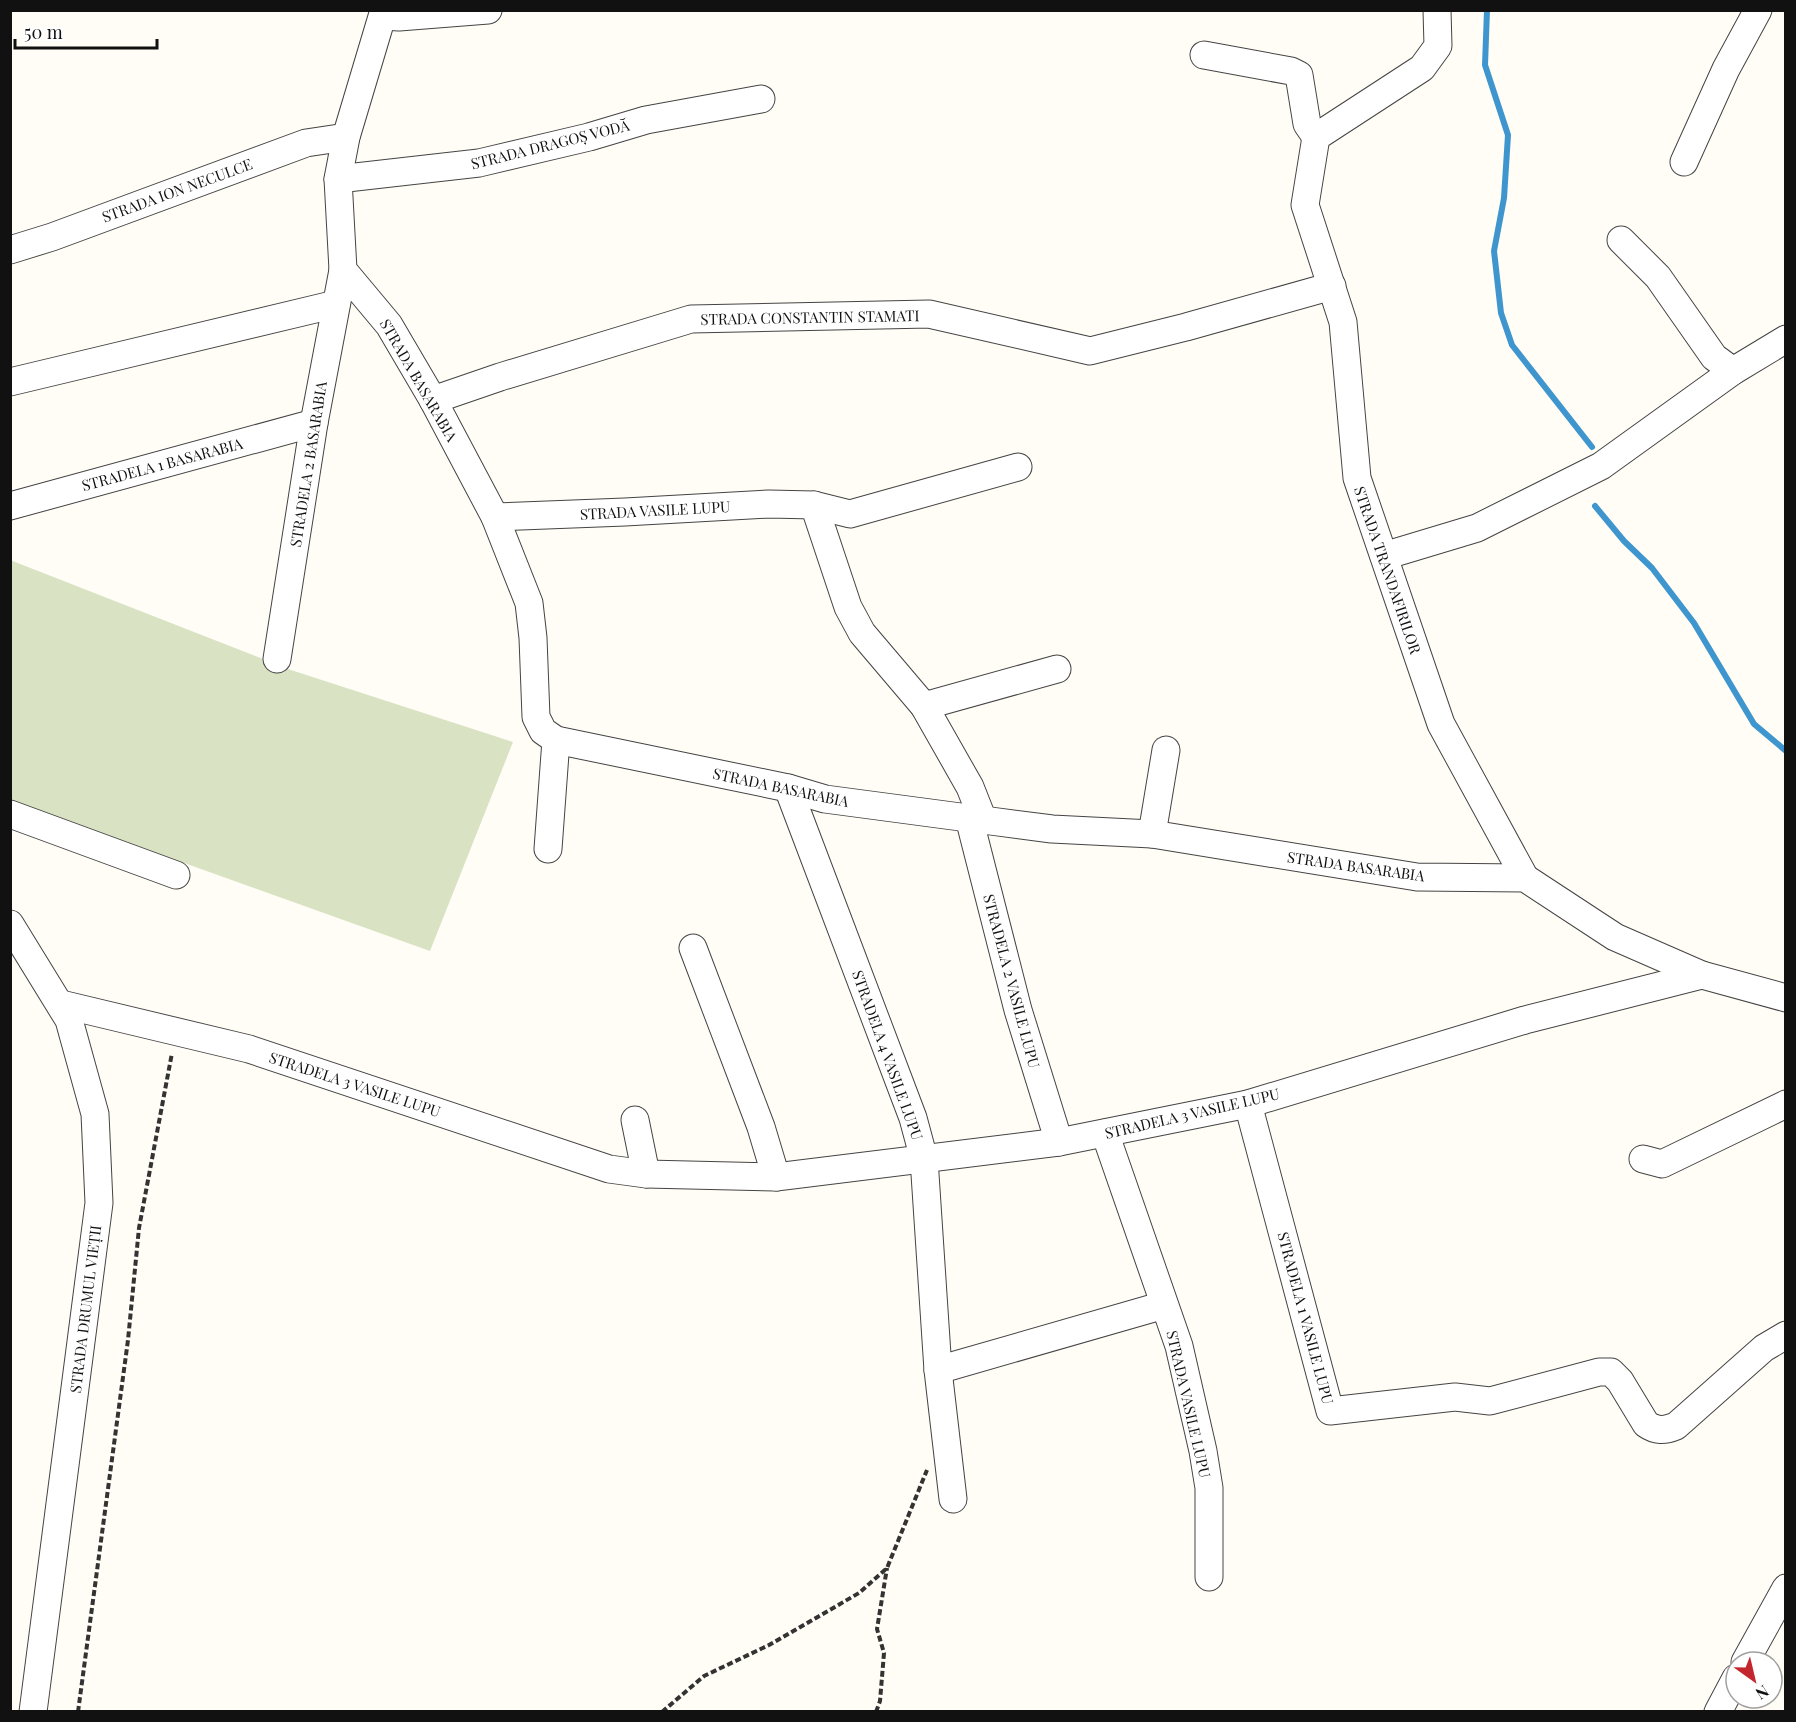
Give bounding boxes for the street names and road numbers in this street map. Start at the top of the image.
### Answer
street label: STRADA DRAGOȘ VODĂ [469,114,632,173]
street label: STRADA ION NECULCE [99,153,255,227]
street label: STRADA CONSTANTIN STAMATI [700,305,920,329]
street label: STRADA BASARABIA [376,315,463,445]
street label: STRADELA 2 BASARABIA [285,379,331,548]
street label: STRADELA 1 BASARABIA [79,433,245,495]
street label: STRADA TRANDAFIRILOR [1350,484,1426,657]
street label: STRADA VASILE LUPU [579,496,731,524]
street label: STRADA BASARABIA [711,763,851,811]
street label: STRADA BASARABIA [1286,846,1427,886]
street label: STRADELA 2 VASILE LUPU [979,892,1045,1070]
street label: STRADELA 4 VASILE LUPU [848,967,928,1143]
street label: STRADELA 3 VASILE LUPU [267,1047,443,1121]
street label: STRADELA 3 VASILE LUPU [1103,1083,1281,1143]
street label: STRADA DRUMUL VIEȚII [65,1224,105,1394]
street label: STRADELA 1 VASILE LUPU [1273,1230,1339,1406]
street label: STRADA VASILE LUPU [1162,1328,1216,1480]

